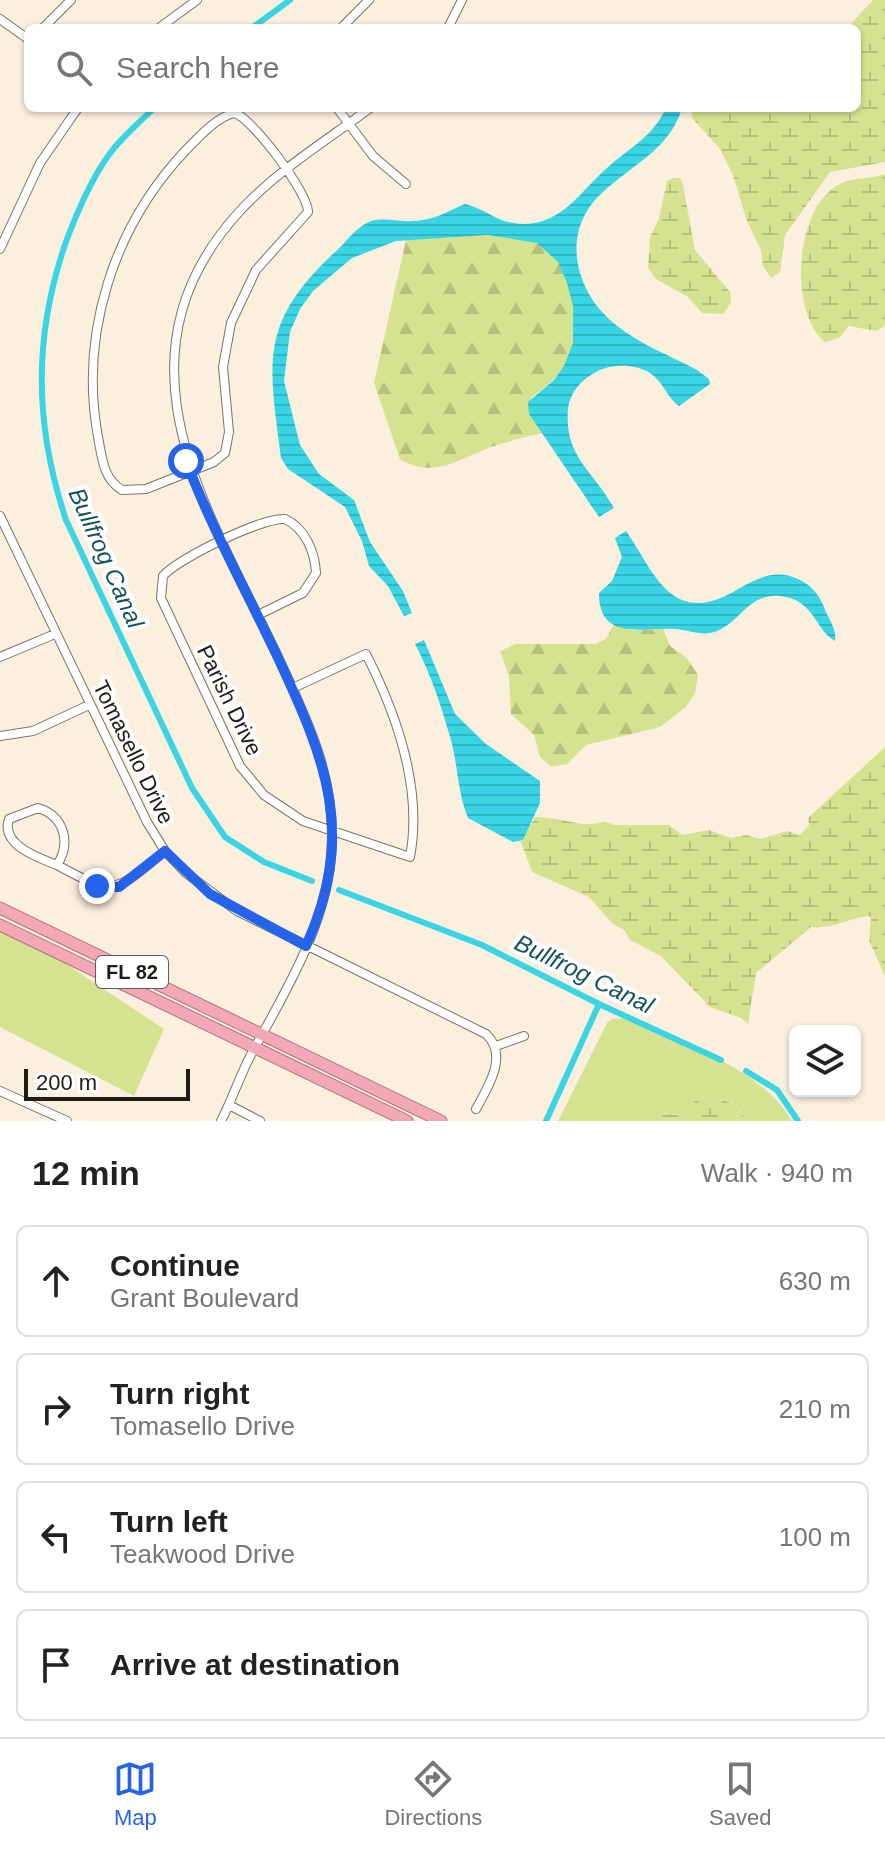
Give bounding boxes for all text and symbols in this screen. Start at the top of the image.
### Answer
search box [24,24,861,112]
icon: search [52,46,96,90]
text: Search here [116,51,279,84]
route start [168,443,204,479]
water label: Bullfrog Canal [63,483,150,633]
street label: Parish Drive [192,641,267,760]
street label: Tomasello Drive [88,676,179,828]
route end [79,868,115,904]
water label: Bullfrog Canal [511,928,658,1019]
road number: FL 82 [96,956,168,988]
map controls [789,1025,861,1097]
button: layers [789,1025,861,1097]
scale bar [24,1065,190,1101]
text: 200 m [36,1070,97,1095]
text: 12 min [32,1154,140,1192]
text: Walk · 940 m [701,1158,853,1188]
text: Continue [110,1249,240,1282]
icon: ahead [34,1259,78,1303]
text: 630 m [779,1266,851,1296]
text: Grant Boulevard [110,1283,299,1313]
text: Turn right [110,1377,249,1410]
icon: right [34,1387,78,1431]
text: 210 m [779,1394,851,1424]
text: Tomasello Drive [110,1411,295,1441]
text: Turn left [110,1505,228,1538]
icon: left [34,1515,78,1559]
text: 100 m [779,1522,851,1552]
text: Teakwood Drive [110,1539,295,1569]
icon: arrive [34,1643,78,1687]
text: Arrive at destination [110,1648,400,1681]
tab: Map [113,1757,157,1831]
tab: Directions [384,1757,482,1831]
tab: Saved [709,1757,772,1831]

